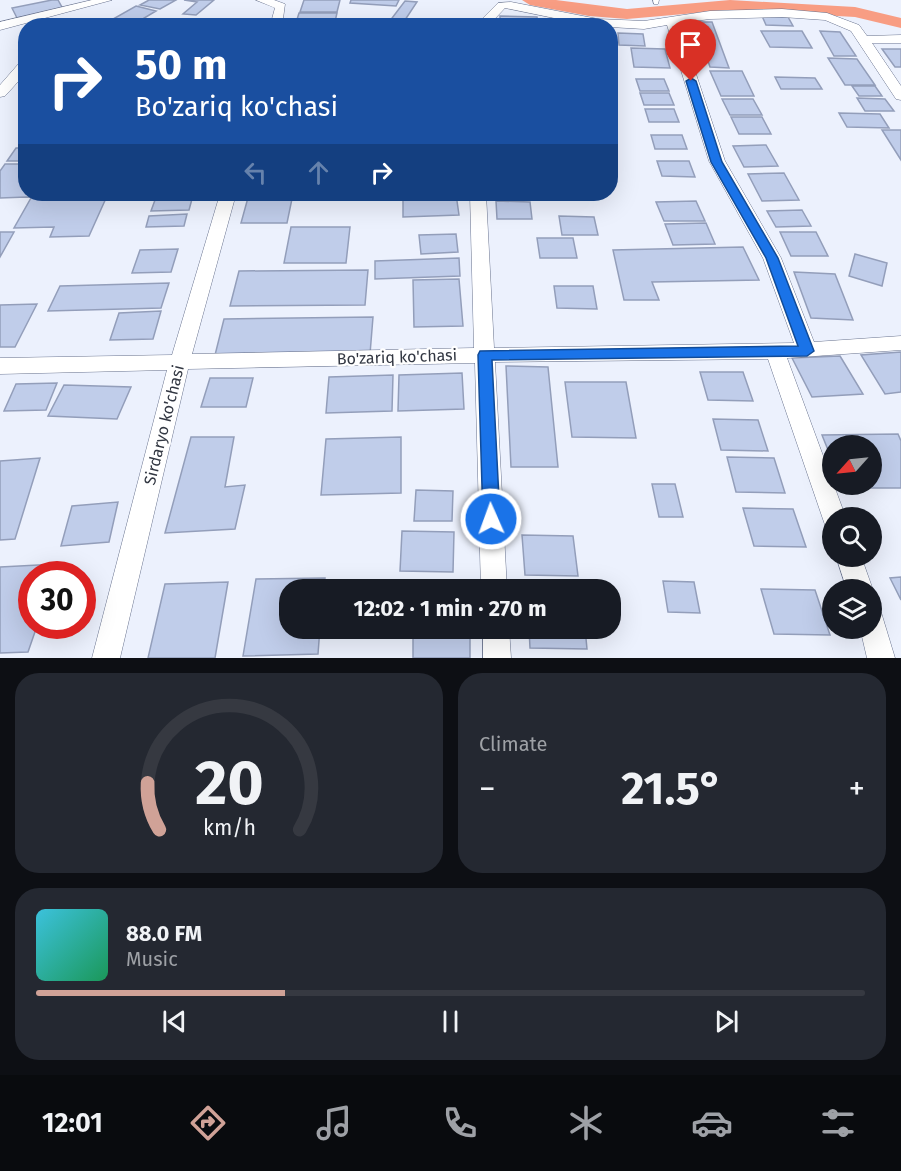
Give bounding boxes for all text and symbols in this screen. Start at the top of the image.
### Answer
pin [665,19,716,81]
icon: arrive [674,28,707,61]
text: 50 m [135,40,228,90]
icon: right [36,42,114,120]
text: Bo'zariq ko'chasi [135,91,338,123]
icon: left [239,156,272,189]
icon: ahead [302,156,335,189]
icon: right [365,156,398,189]
street label: Bo'zariq ko'chasi [337,345,457,369]
street label: Sirdaryo ko'chasi [140,363,188,487]
north arrow [822,435,882,495]
map controls [822,435,882,639]
position arrow [459,487,523,551]
button: search [822,507,882,567]
speed limit sign: 30 [18,561,96,639]
button: layers [822,579,882,639]
text: 12:02 · 1 min · 270 m [353,595,547,622]
text: Climate [479,732,547,756]
text: 20 [195,746,263,821]
text: 21.5° [621,762,723,816]
text: − [479,769,496,809]
text: + [849,769,865,809]
text: km/h [202,815,256,841]
text: 88.0 FM [126,920,202,947]
text: Music [126,947,178,971]
icon: previous [158,1005,191,1038]
icon: pause [434,1005,467,1038]
icon: next [710,1005,743,1038]
icon: directions [187,1102,229,1144]
icon: music [313,1102,355,1144]
icon: phone [439,1102,481,1144]
icon: climate [565,1102,607,1144]
icon: car [691,1102,733,1144]
icon: filters [817,1102,859,1144]
text: 12:01 [42,1107,103,1139]

